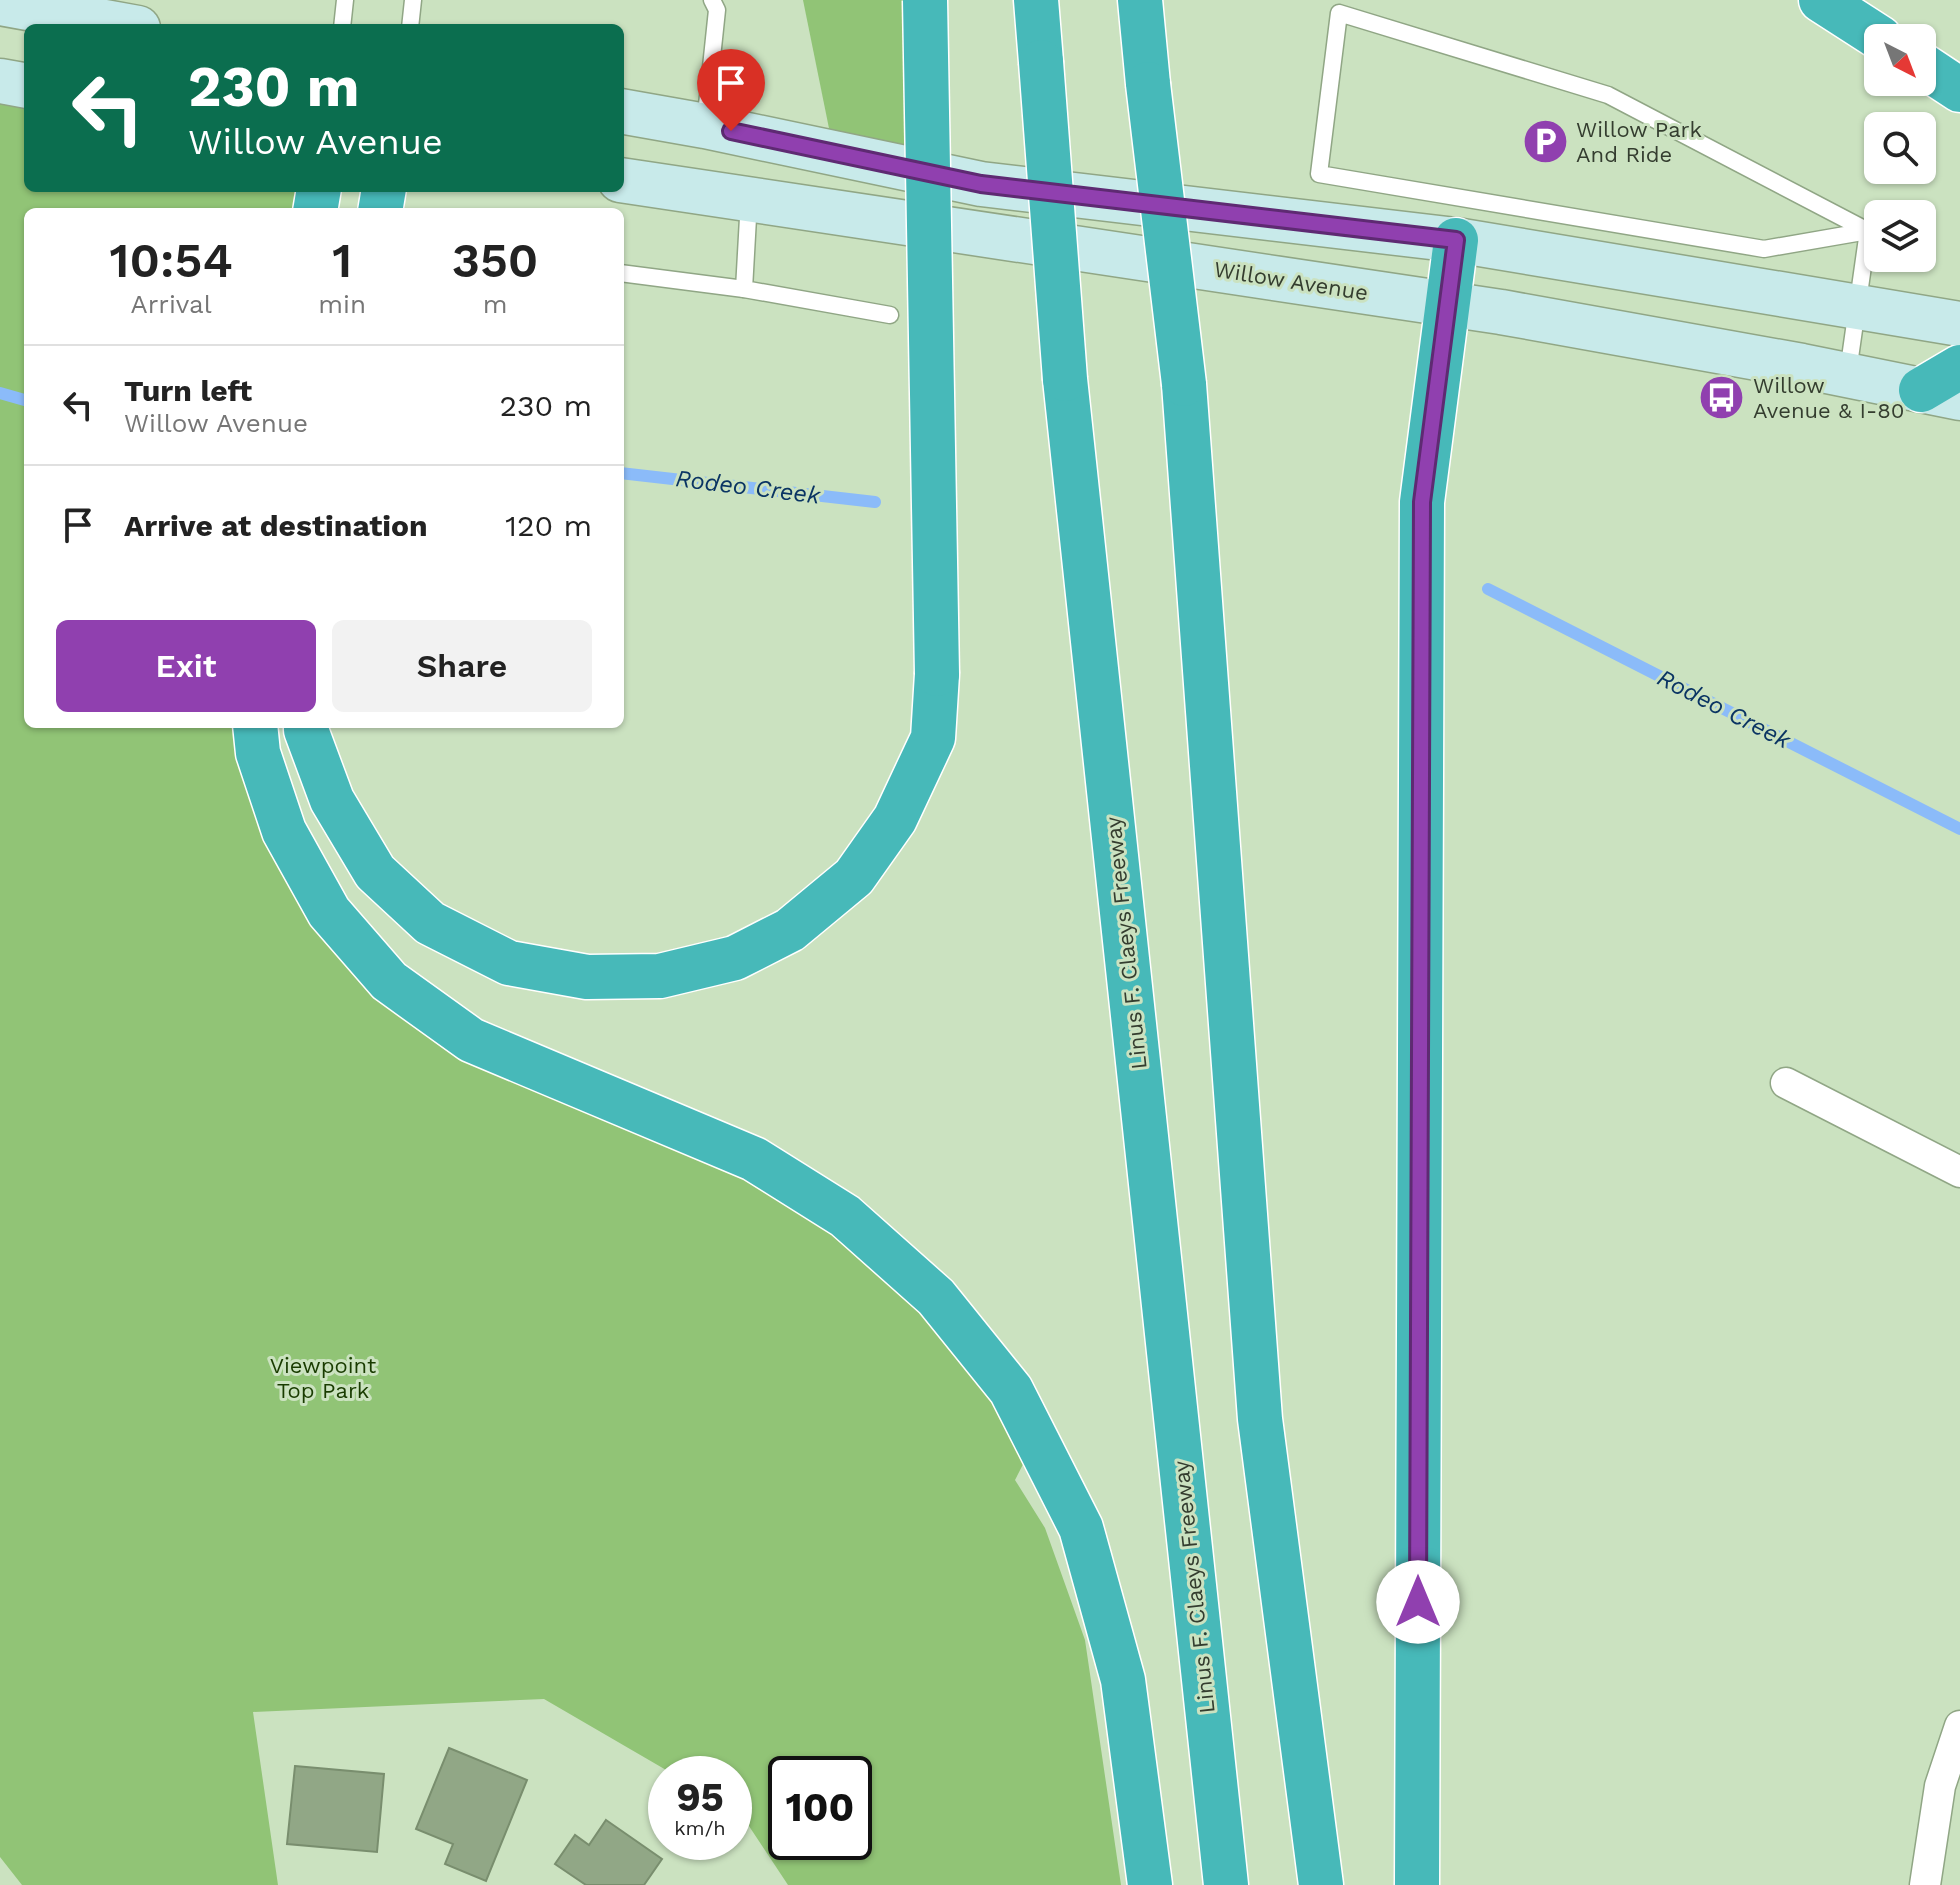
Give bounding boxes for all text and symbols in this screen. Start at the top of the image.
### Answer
north arrow [1864,24,1936,96]
map controls [1864,24,1936,272]
pin [697,49,765,131]
text: 230 m [188,54,359,120]
icon: left [56,56,160,160]
icon: arrive [709,61,753,105]
button: search [1864,112,1936,184]
place label: Willow Park And Ride [1576,117,1702,167]
parking icon: Willow Park And Ride [1521,118,1569,166]
text: Willow Avenue [188,121,443,163]
button: layers [1864,200,1936,272]
text: 10:54 [110,232,233,289]
text: 1 [332,232,352,289]
text: 350 [452,232,538,289]
street label: Willow Avenue [1212,256,1370,306]
text: Arrival [131,289,212,319]
text: min [318,289,366,319]
text: m [483,289,507,319]
text: Turn left [124,373,252,408]
place label: Willow Avenue & I-80 [1753,373,1905,423]
bus stop icon: Willow Avenue & I-80 [1698,374,1746,422]
icon: left [56,383,100,427]
text: 230 m [500,388,592,423]
text: Willow Avenue [124,408,308,438]
water label: Rodeo Creek [674,464,823,510]
icon: arrive [56,503,100,547]
text: Arrive at destination [124,508,428,543]
text: 120 m [505,508,592,543]
button: Exit [56,620,316,712]
button: Share [332,620,592,712]
water label: Rodeo Creek [1653,664,1796,755]
street label: Linus F. Claeys Freeway [1100,815,1152,1071]
park label: Viewpoint Top Park [270,1353,376,1403]
street label: Linus F. Claeys Freeway [1168,1459,1220,1715]
position arrow [1376,1560,1460,1644]
speed limit sign: 100 [768,1756,872,1860]
text: 95 [676,1774,724,1821]
text: km/h [674,1816,726,1840]

